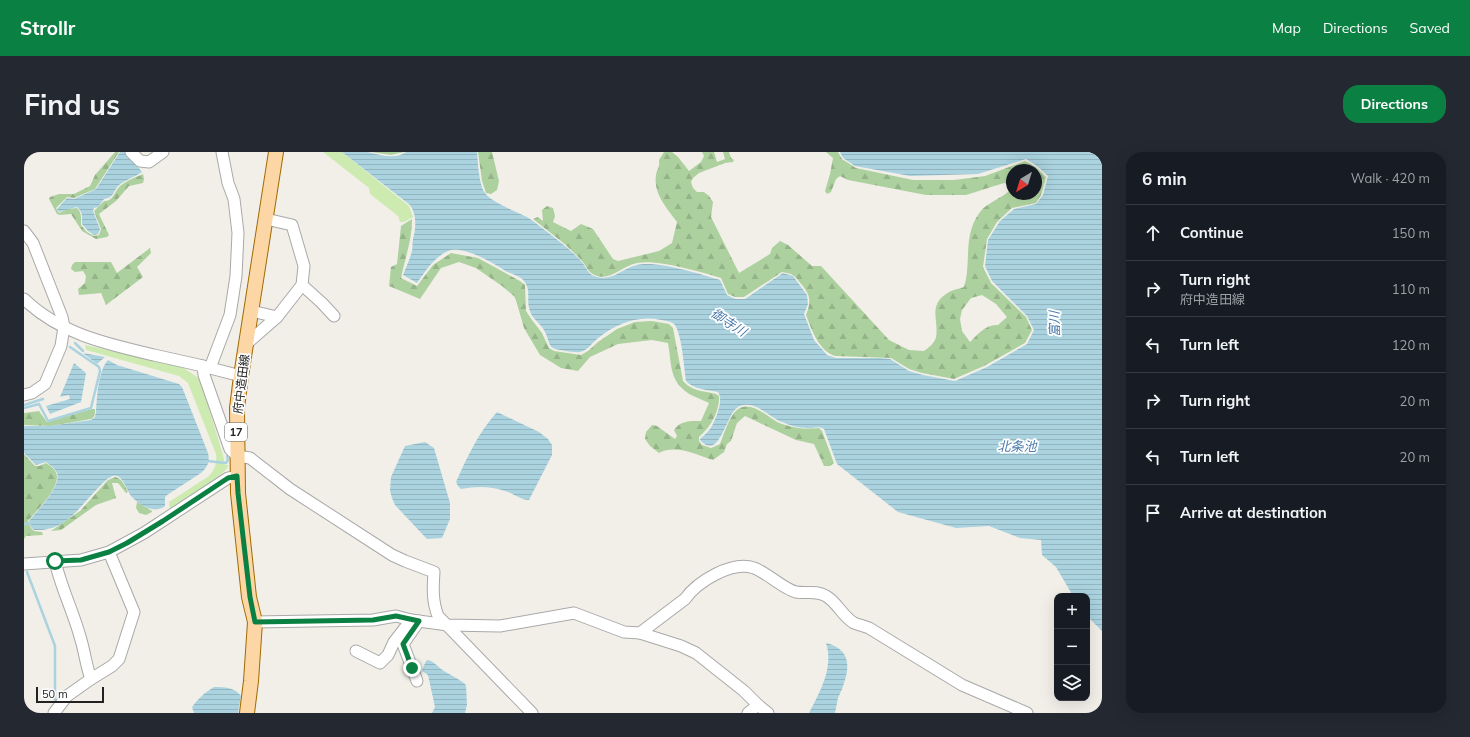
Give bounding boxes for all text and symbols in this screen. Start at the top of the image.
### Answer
text: Strollr [20,16,75,40]
text: Map [1272,19,1301,37]
text: Directions [1323,19,1388,37]
text: Saved [1410,19,1450,37]
button: Directions [1343,85,1446,123]
text: Find us [24,87,120,122]
north arrow [1006,164,1042,200]
text: 6 min [1142,168,1187,189]
text: Walk · 420 m [1351,170,1430,186]
icon: ahead [1142,222,1164,244]
text: Continue [1180,223,1243,242]
text: 150 m [1392,225,1430,241]
text: Turn right [1180,270,1250,289]
icon: right [1142,278,1164,300]
text: 110 m [1392,281,1430,297]
text: 府中造田線 [1180,291,1245,307]
water label: 御寺川 [708,305,751,340]
water label: 富川 [1046,309,1062,337]
icon: left [1142,334,1164,356]
text: Turn left [1180,335,1239,354]
text: 120 m [1392,337,1430,353]
street label: 府中造田線 [230,353,252,415]
icon: right [1142,390,1164,412]
text: Turn right [1180,391,1250,410]
text: 20 m [1400,393,1430,409]
road number: 17 [225,423,247,441]
water label: 北条池 [997,438,1038,454]
icon: left [1142,446,1164,468]
text: Turn left [1180,447,1239,466]
text: 20 m [1400,449,1430,465]
icon: arrive [1142,502,1164,524]
text: Arrive at destination [1180,503,1327,522]
route start [46,552,64,570]
map controls [1054,593,1090,701]
button: + [1054,593,1090,629]
button: − [1054,629,1090,665]
route end [403,659,421,677]
button: layers [1054,665,1090,701]
scale bar [36,685,104,704]
text: 50 m [42,687,68,701]

